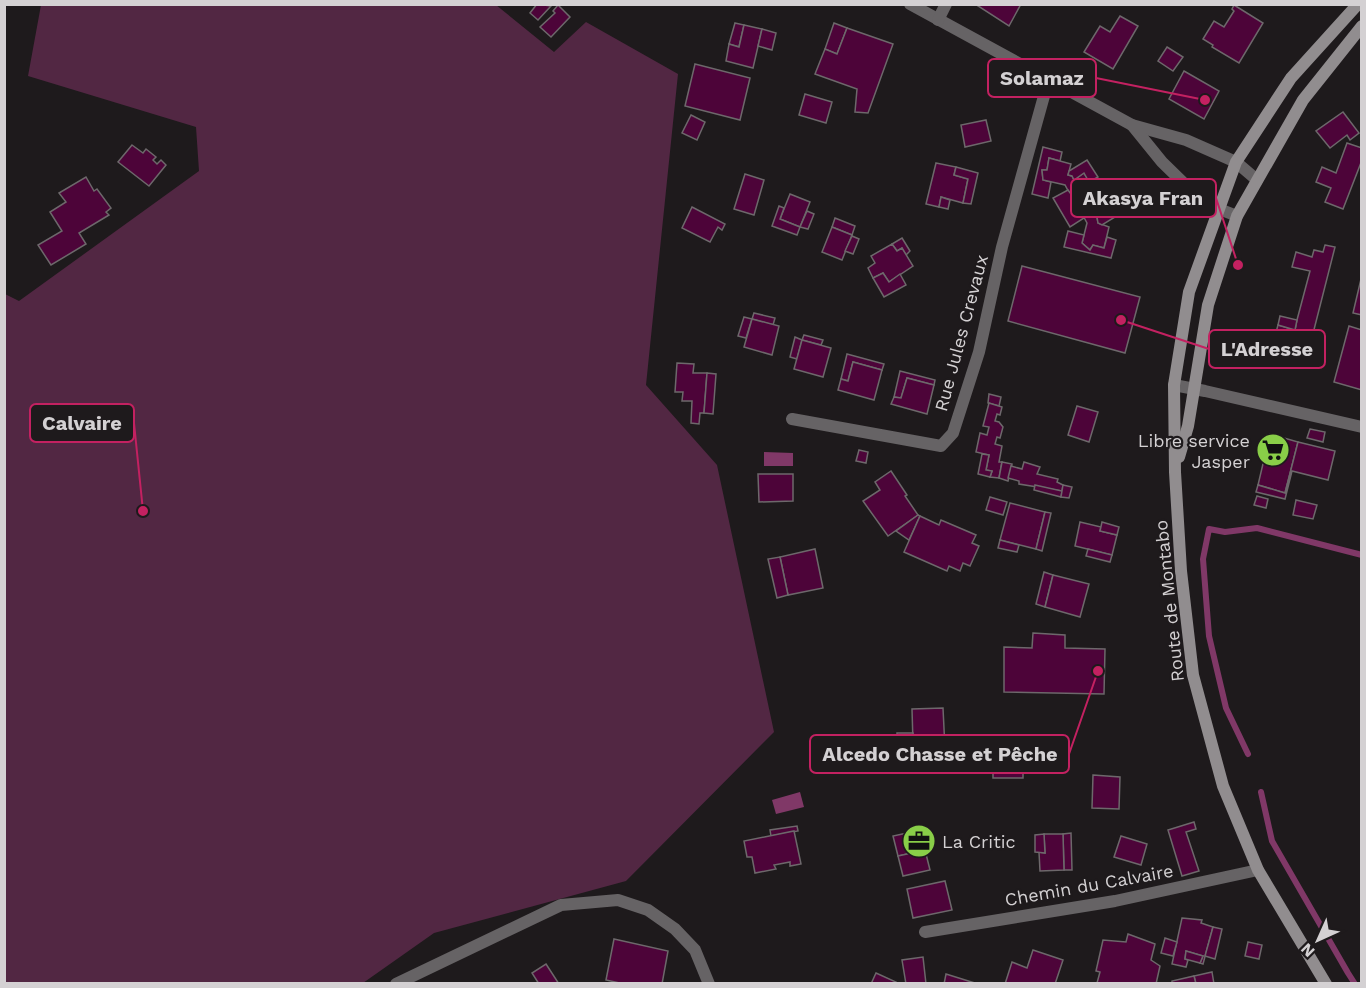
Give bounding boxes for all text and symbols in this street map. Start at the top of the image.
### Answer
callout: Solamaz [988,59,1096,97]
text: Solamaz [1000,66,1084,90]
callout: Akasya Fran [1071,179,1216,217]
text: Akasya Fran [1083,186,1203,210]
street label: Rue Jules Crevaux [930,252,992,414]
callout: L'Adresse [1209,330,1325,368]
text: L'Adresse [1221,337,1313,361]
callout: Calvaire [30,404,134,442]
text: Calvaire [42,411,122,435]
place label: Libre service Jasper [1138,430,1250,472]
supermarket icon: Libre service Jasper [1255,432,1291,468]
street label: Route de Montabo [1150,519,1188,683]
callout: Alcedo Chasse et Pêche [810,735,1069,773]
text: Alcedo Chasse et Pêche [822,742,1058,766]
office icon: La Critic [901,823,937,859]
place label: La Critic [942,831,1016,852]
street label: Chemin du Calvaire [1003,860,1175,910]
north arrow [1288,910,1348,970]
text: N [1297,939,1319,961]

